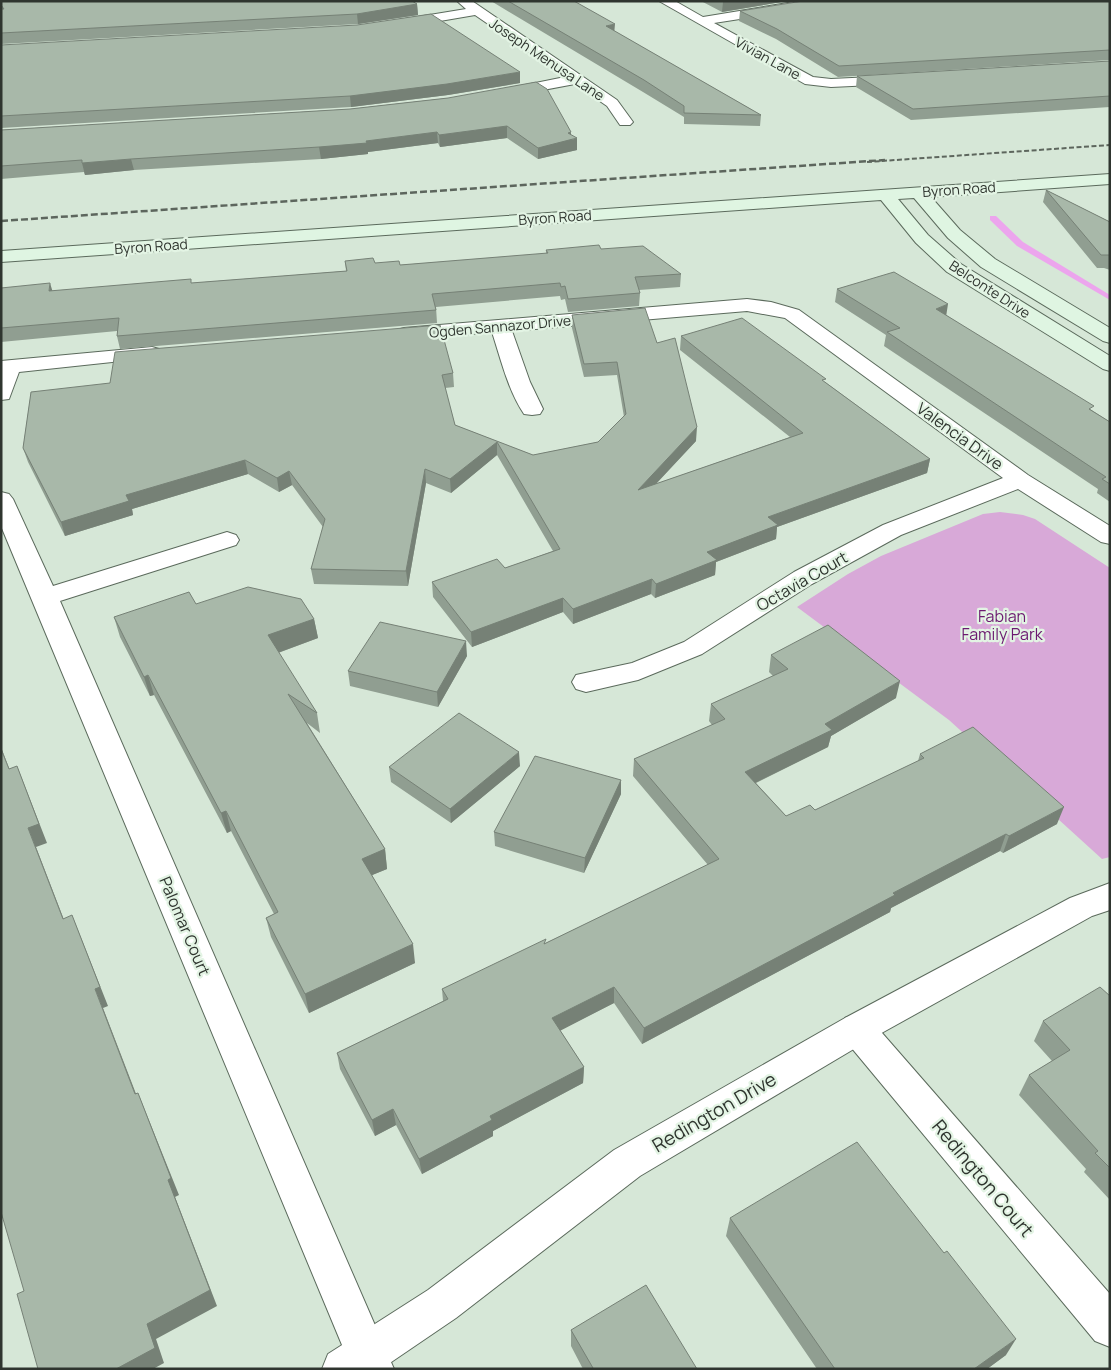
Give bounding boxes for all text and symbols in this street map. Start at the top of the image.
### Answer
street label: Joseph Menusa Lane [486,13,608,105]
street label: Vivian Lane [732,32,804,84]
street label: Byron Road [922,177,996,201]
street label: Byron Road [518,205,592,229]
street label: Byron Road [114,234,188,258]
street label: Belconte Drive [946,256,1034,322]
street label: Ogden Sannazor Drive [428,310,572,342]
street label: Valencia Drive [912,397,1008,475]
street label: Octavia Court [752,546,852,616]
park label: Fabian Family Park [961,605,1044,645]
street label: Palomar Court [154,873,216,979]
street label: Redington Drive [647,1066,781,1158]
street label: Redington Court [926,1114,1040,1242]

